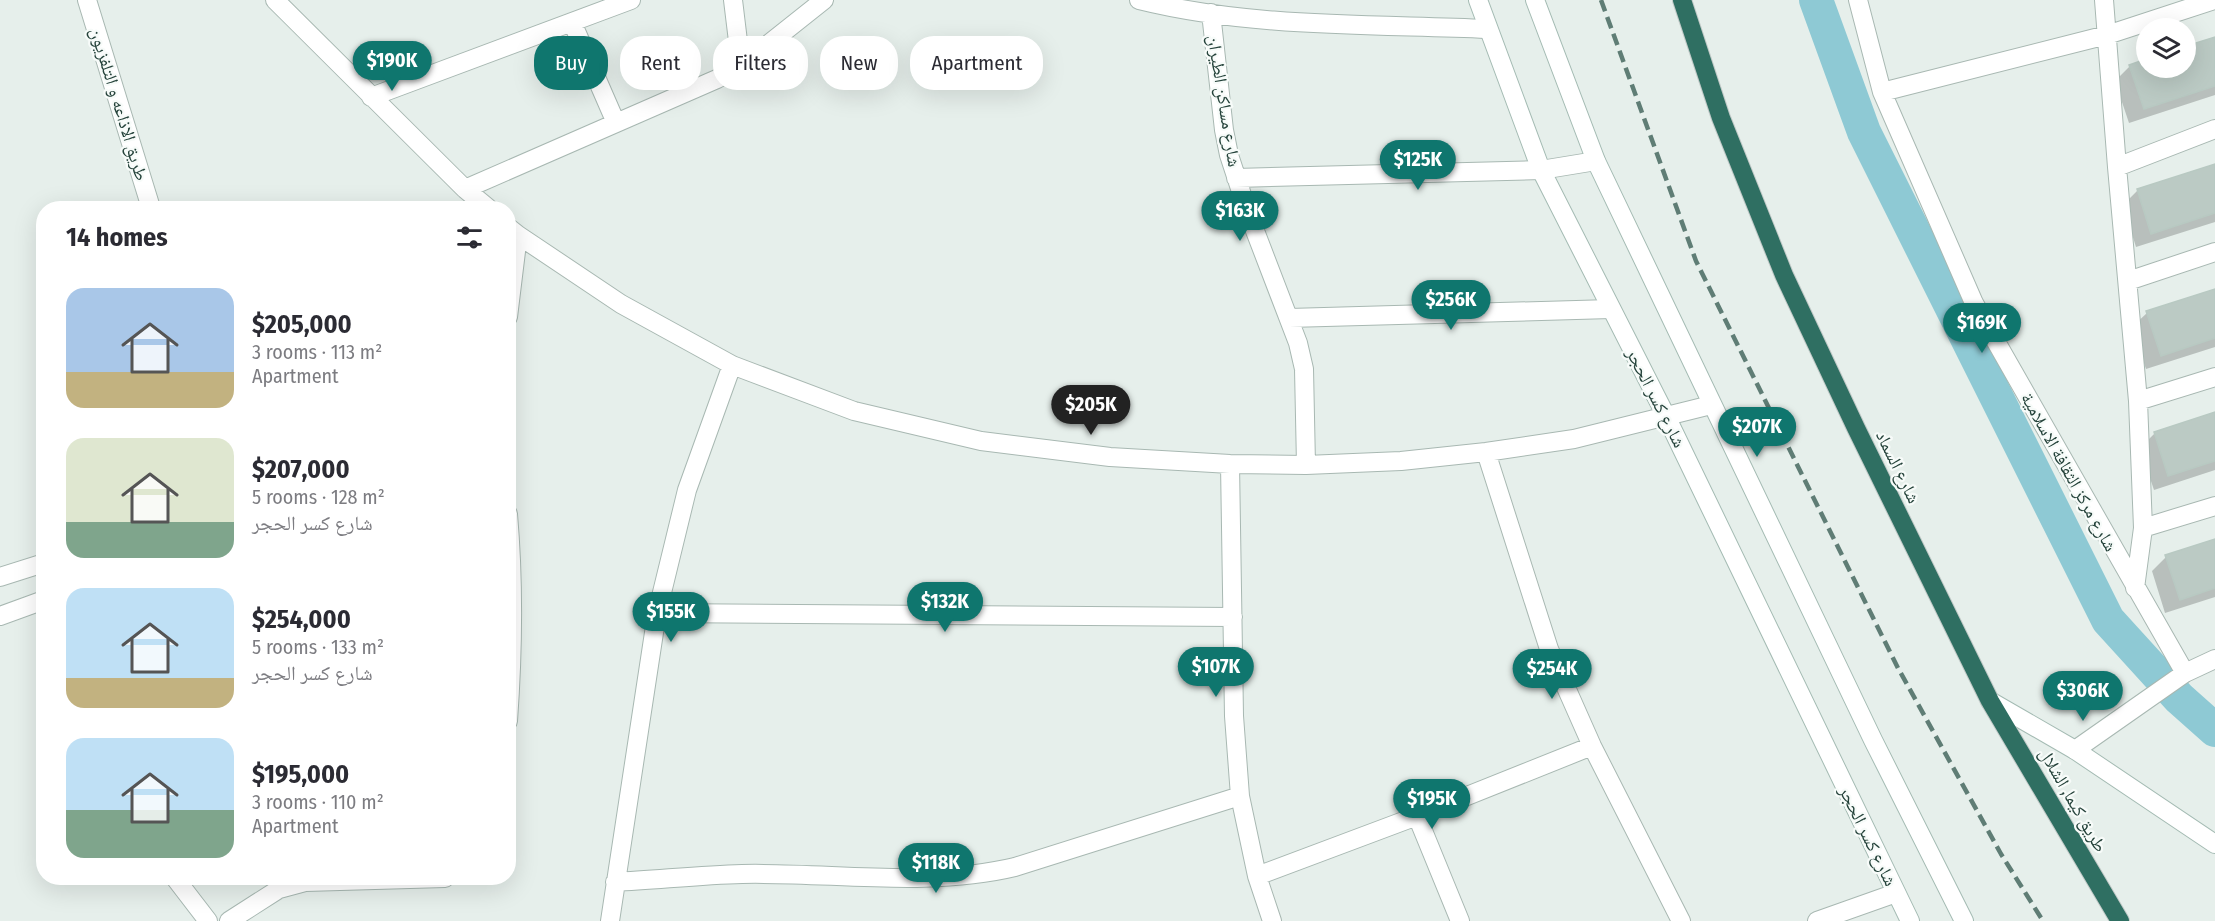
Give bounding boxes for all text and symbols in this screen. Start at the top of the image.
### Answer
map controls [2136,18,2196,78]
button: layers [2136,18,2196,78]
street label: طريق الاذاعه و التلفزيون [85,25,153,183]
street label: شارع مساكن الطيران [1203,33,1245,169]
chip: Buy [534,36,608,90]
chip: Rent [620,36,701,90]
chip: Filters [713,36,808,90]
chip: New [820,36,898,90]
chip: Apartment [910,36,1043,90]
pin: $190K [350,41,434,92]
text: $190K [367,48,417,72]
pin: $125K [1376,140,1460,191]
text: $125K [1394,147,1442,171]
pin: $163K [1198,191,1282,242]
text: $163K [1215,198,1265,222]
icon: filters [453,221,486,254]
text: 14 homes [66,222,168,253]
pin: $256K [1409,280,1493,331]
text: $256K [1426,287,1476,311]
pin: $169K [1940,303,2024,354]
text: $205,000 [252,309,352,340]
text: $169K [1957,310,2007,334]
icon: home [114,312,186,384]
text: 3 rooms · 113 m² [252,340,382,364]
street label: شارع كسر الحجر [1621,344,1690,451]
text: Apartment [252,364,339,388]
pin: $205K [1049,385,1133,436]
street label: شارع مركز الثقافة الاسلامية [2016,389,2122,555]
text: $205K [1065,392,1117,416]
pin: $207K [1715,407,1799,458]
text: $207K [1732,414,1782,438]
street label: شارع السماد [1871,427,1925,507]
text: $207,000 [252,454,350,485]
icon: home [114,462,186,534]
text: 5 rooms · 128 m² [252,485,385,509]
text: شارع كسر الحجر [252,511,373,535]
pin: $132K [903,582,987,633]
text: $132K [921,589,969,613]
pin: $155K [629,592,713,643]
text: $155K [647,599,695,623]
text: $254,000 [252,604,351,635]
icon: home [114,612,186,684]
text: 5 rooms · 133 m² [252,635,384,659]
pin: $107K [1174,647,1258,698]
pin: $254K [1510,649,1594,700]
text: $107K [1192,654,1240,678]
text: $254K [1527,656,1577,680]
text: شارع كسر الحجر [252,661,373,685]
pin: $306K [2041,671,2125,722]
text: $306K [2057,678,2109,702]
street label: طريق كيما, الشلال [2034,744,2112,856]
text: $195,000 [252,759,349,790]
icon: home [114,762,186,834]
pin: $195K [1390,779,1474,830]
street label: شارع كسر الحجر [1834,781,1902,890]
text: $195K [1407,786,1457,810]
text: 3 rooms · 110 m² [252,790,384,814]
text: Apartment [252,814,339,838]
pin: $118K [894,843,978,894]
text: $118K [912,850,960,874]

